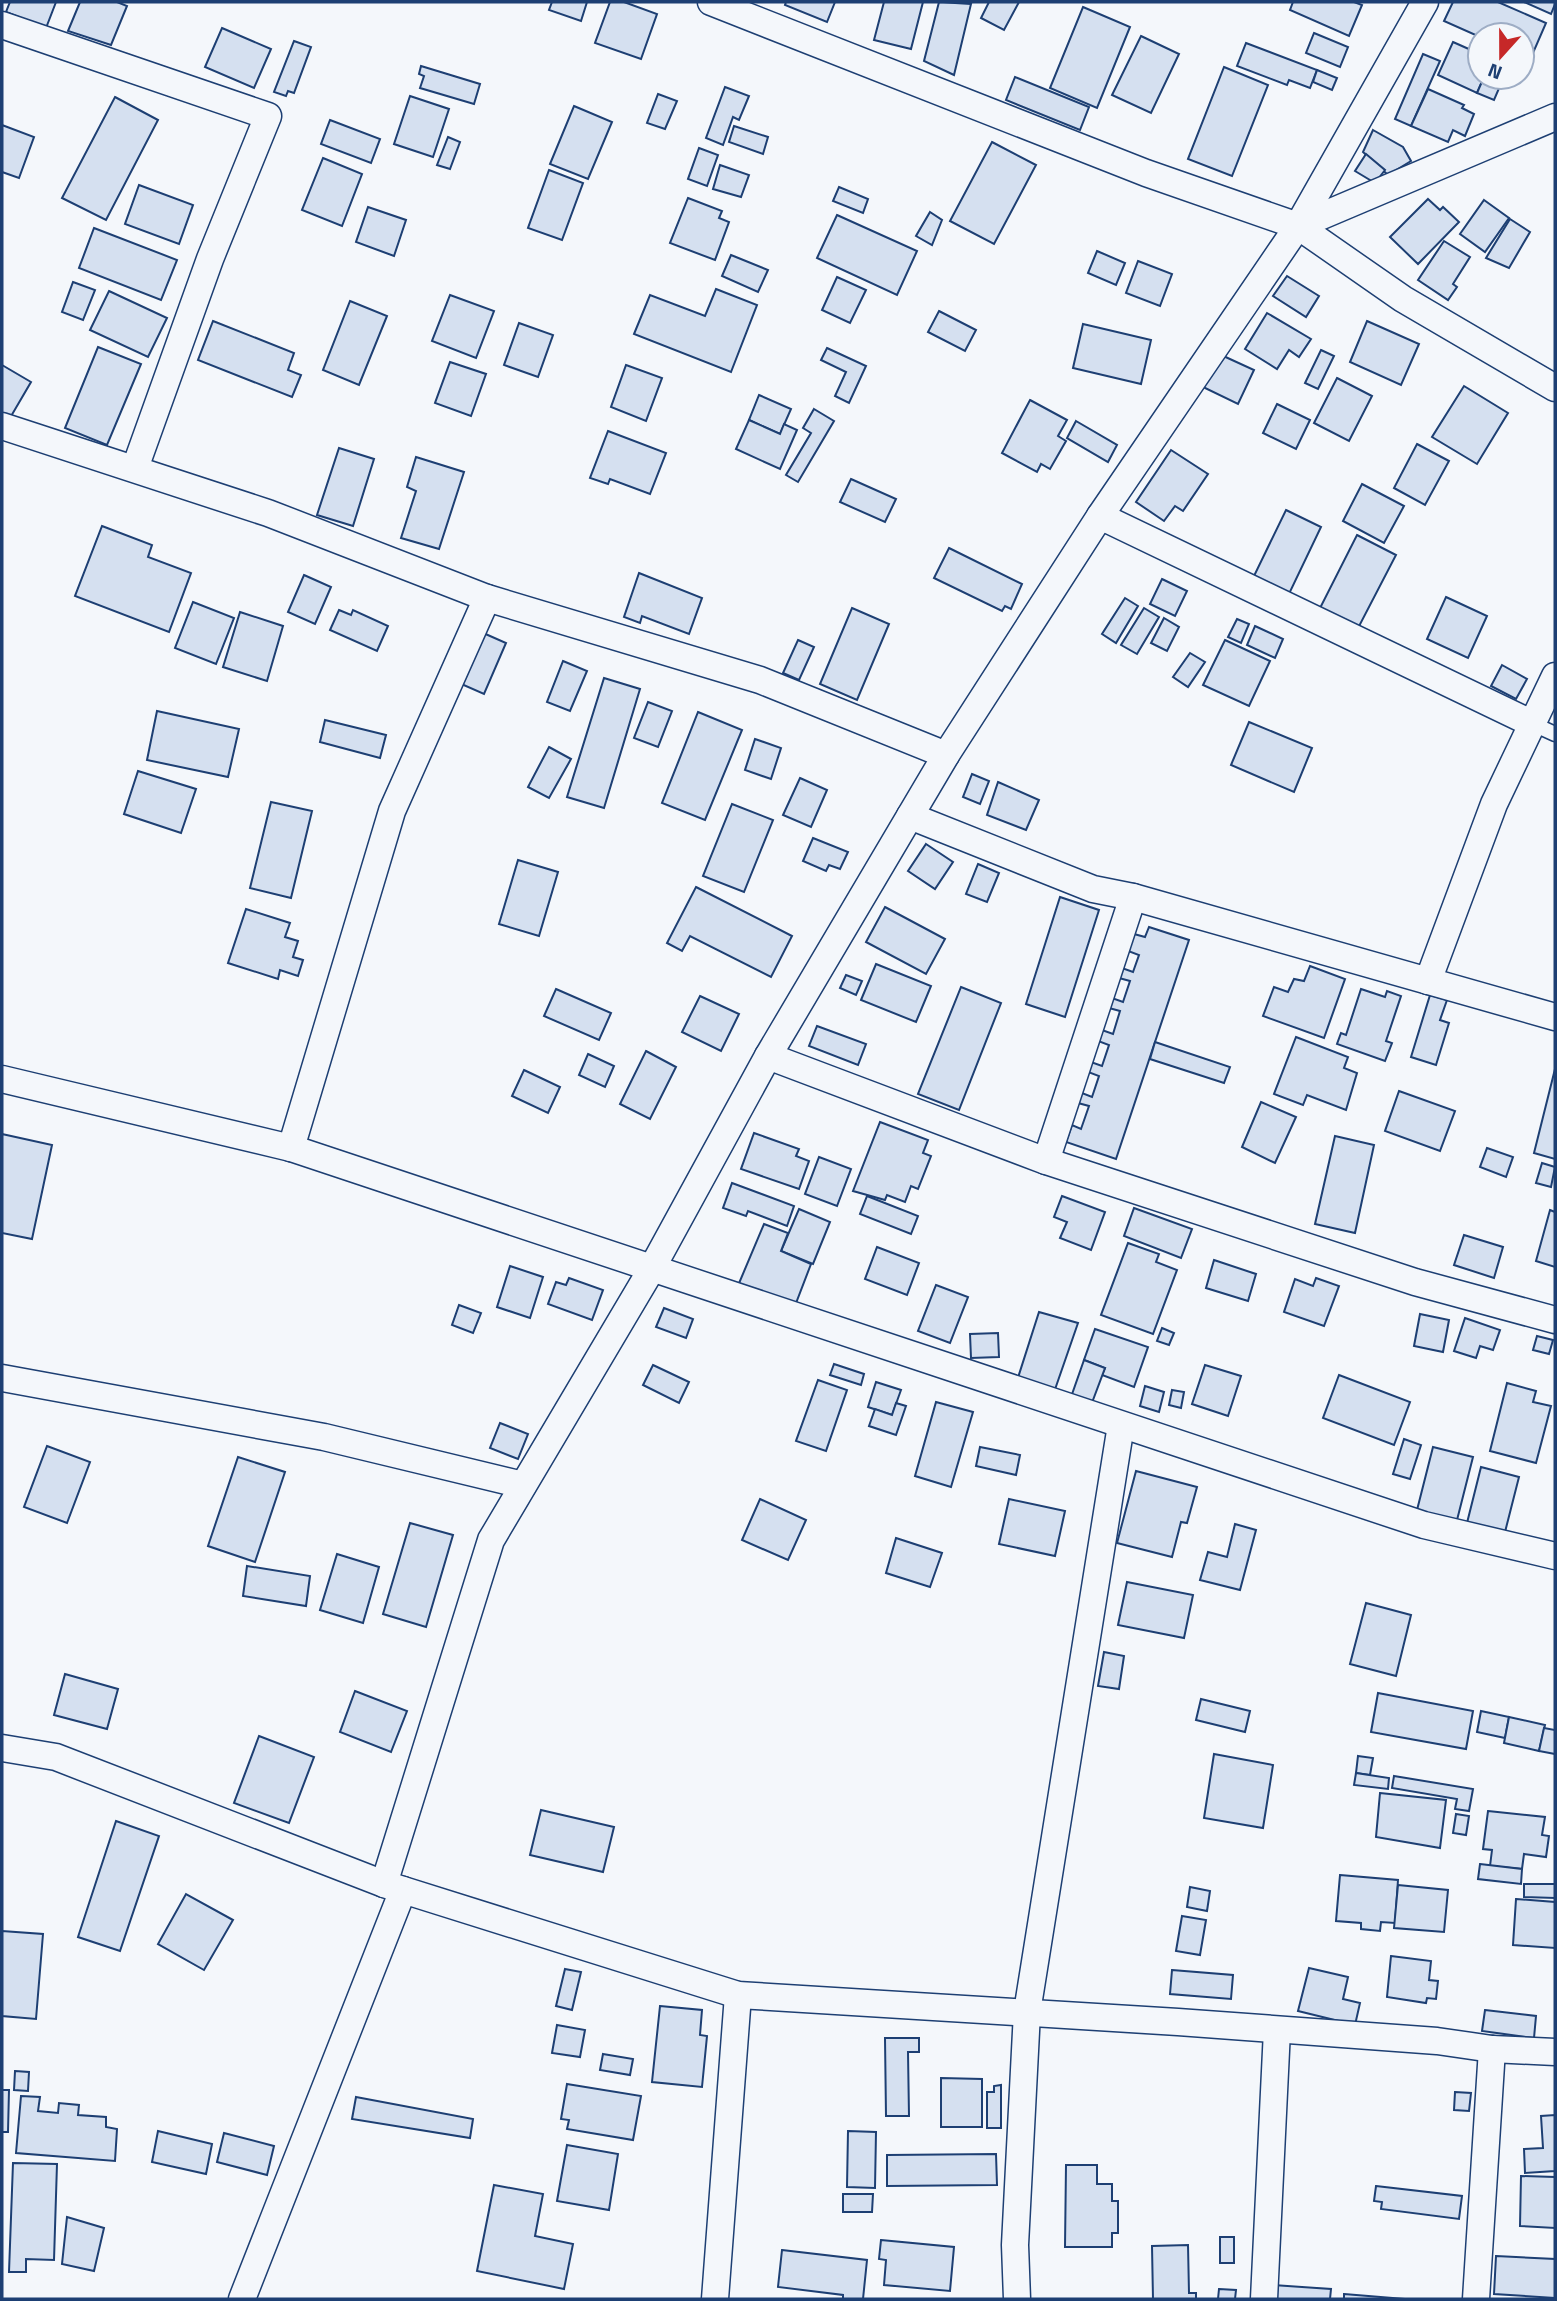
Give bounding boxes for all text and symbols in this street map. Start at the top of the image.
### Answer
north arrow [1466,21,1536,91]
text: N [1483,56,1506,88]

